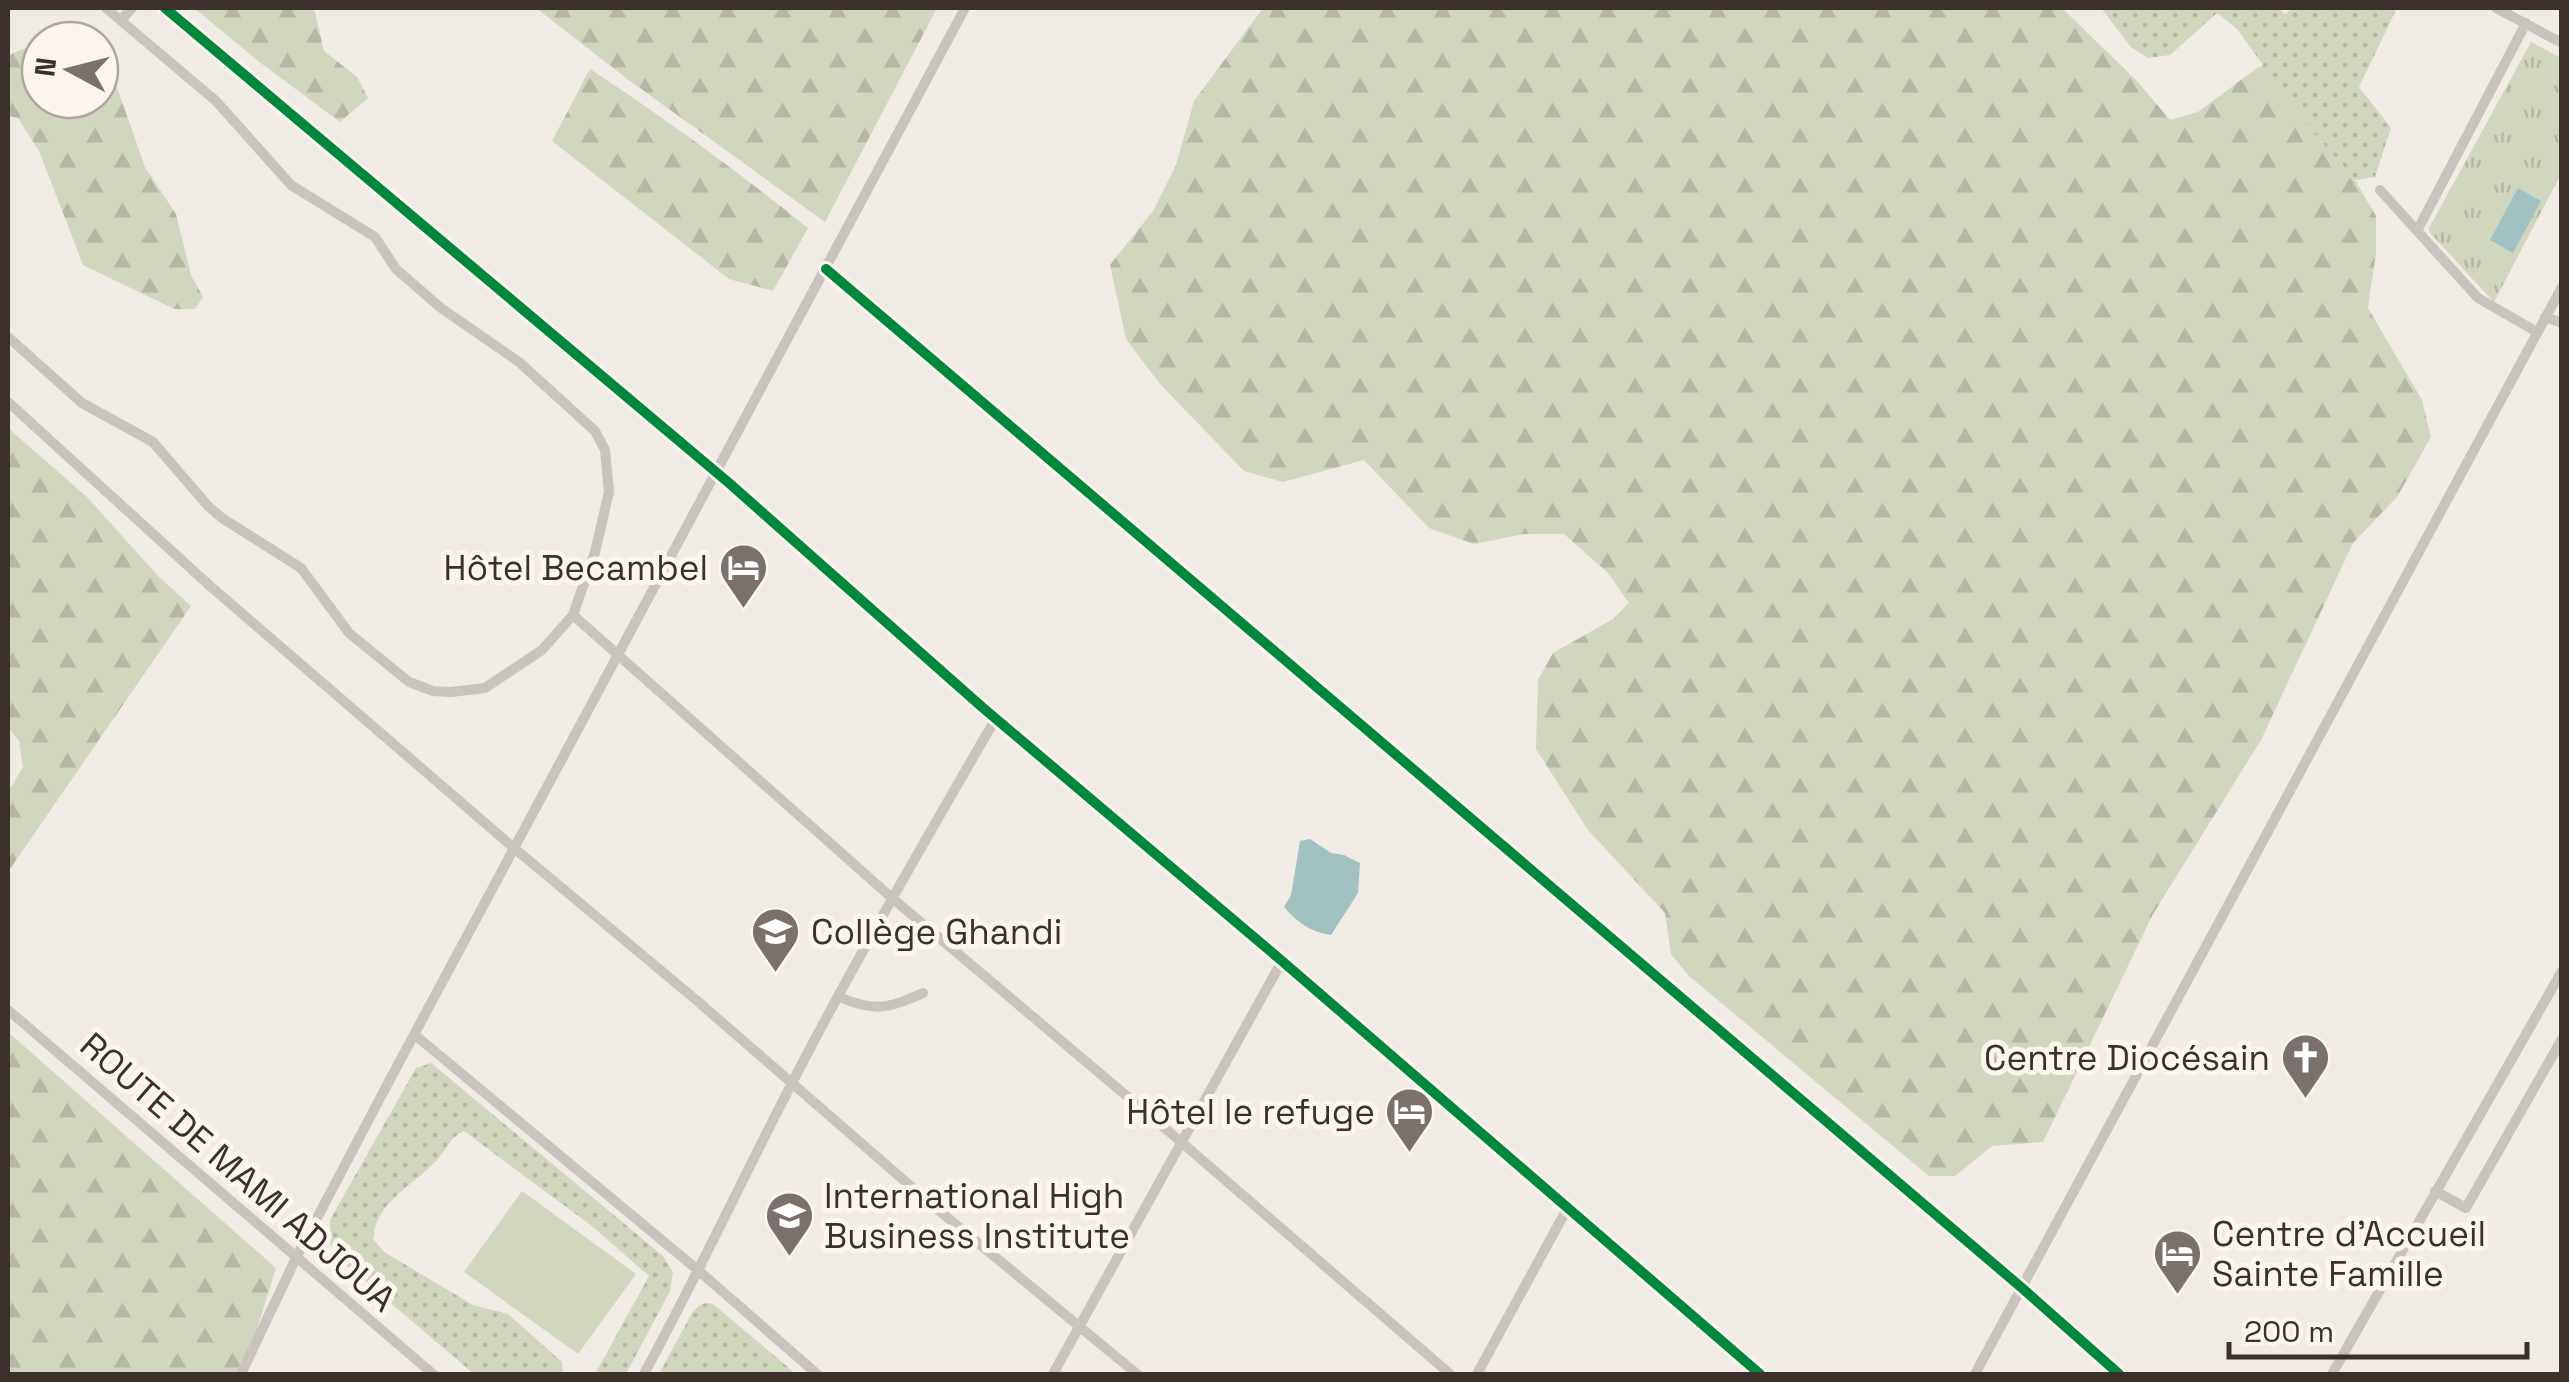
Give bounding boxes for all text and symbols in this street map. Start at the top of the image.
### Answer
north arrow [20,20,120,120]
text: N [26,55,64,78]
hotel icon: Hôtel Becambel [717,542,769,610]
place label: Hôtel Becambel [443,546,708,590]
school or university icon: Collège Ghandi [750,906,802,974]
place label: Collège Ghandi [811,910,1062,954]
street label: ROUTE DE MAMI ADJOUA [71,1023,405,1321]
church icon: Centre Diocésain [2279,1032,2331,1100]
place label: Centre Diocésain [1984,1036,2270,1080]
hotel icon: Hôtel le refuge [1384,1086,1436,1154]
place label: Hôtel le refuge [1126,1090,1375,1134]
place label: International High Business Institute [824,1174,1130,1258]
school or university icon: International High Business Institute [763,1190,815,1258]
place label: Centre d'Accueil Sainte Famille [2212,1212,2486,1296]
hotel icon: Centre d'Accueil Sainte Famille [2151,1228,2203,1296]
scale bar [2229,1297,2526,1359]
text: 200 m [2244,1312,2334,1351]

